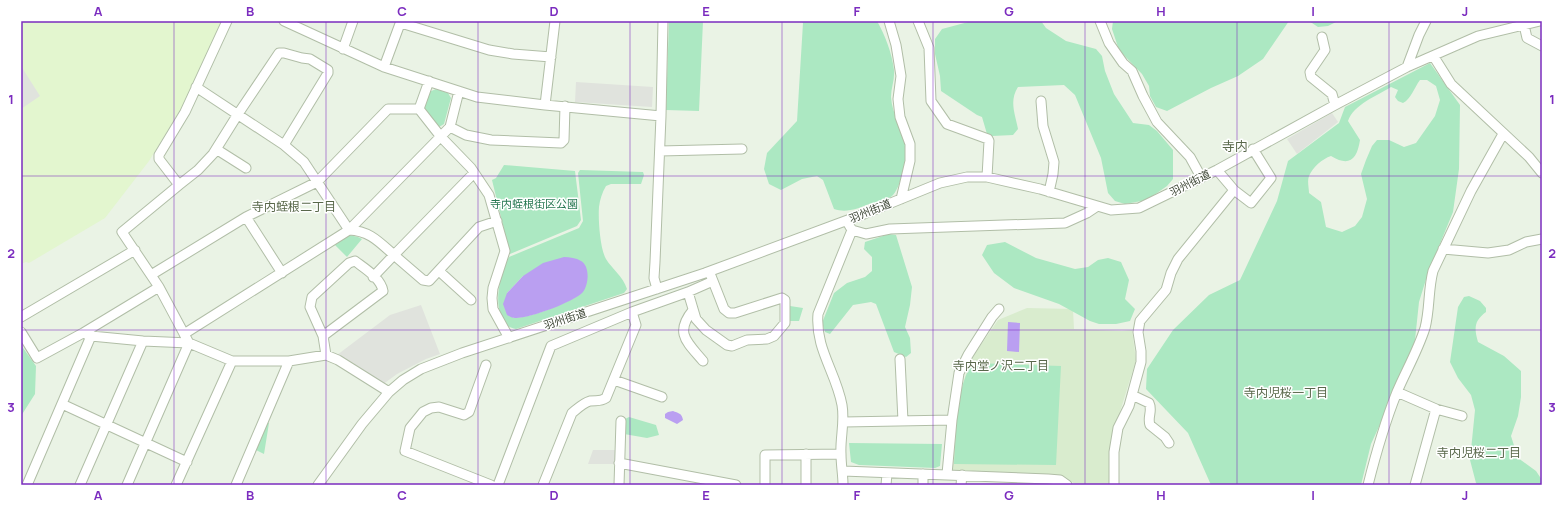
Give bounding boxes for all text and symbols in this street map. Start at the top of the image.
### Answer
text: A [94,2,103,20]
text: B [246,2,254,20]
text: C [397,2,407,20]
text: D [549,2,559,20]
text: E [702,2,710,20]
text: F [854,2,861,20]
text: G [1004,2,1014,20]
text: H [1156,2,1166,20]
text: I [1311,2,1315,20]
text: J [1462,2,1468,20]
text: 1 [8,90,14,108]
text: 1 [1549,90,1555,108]
district label: 寺内 [1222,137,1248,155]
street label: 羽州街道 [1167,166,1213,199]
street label: 羽州街道 [847,195,893,226]
park label: 寺内蛭根街区公園 [490,196,578,211]
district label: 寺内蛭根二丁目 [252,198,336,215]
text: 2 [7,244,15,262]
text: 2 [1548,244,1556,262]
street label: 羽州街道 [542,305,588,332]
district label: 寺内堂ノ沢二丁目 [953,357,1049,374]
district label: 寺内児桜一丁目 [1244,384,1328,401]
text: 3 [7,398,15,416]
text: 3 [1548,398,1556,416]
district label: 寺内児桜二丁目 [1437,444,1521,461]
text: A [94,486,103,504]
text: B [246,486,254,504]
text: C [397,486,407,504]
text: D [549,486,559,504]
text: E [702,486,710,504]
text: F [854,486,861,504]
text: G [1004,486,1014,504]
text: H [1156,486,1166,504]
text: I [1311,486,1315,504]
text: J [1462,486,1468,504]

